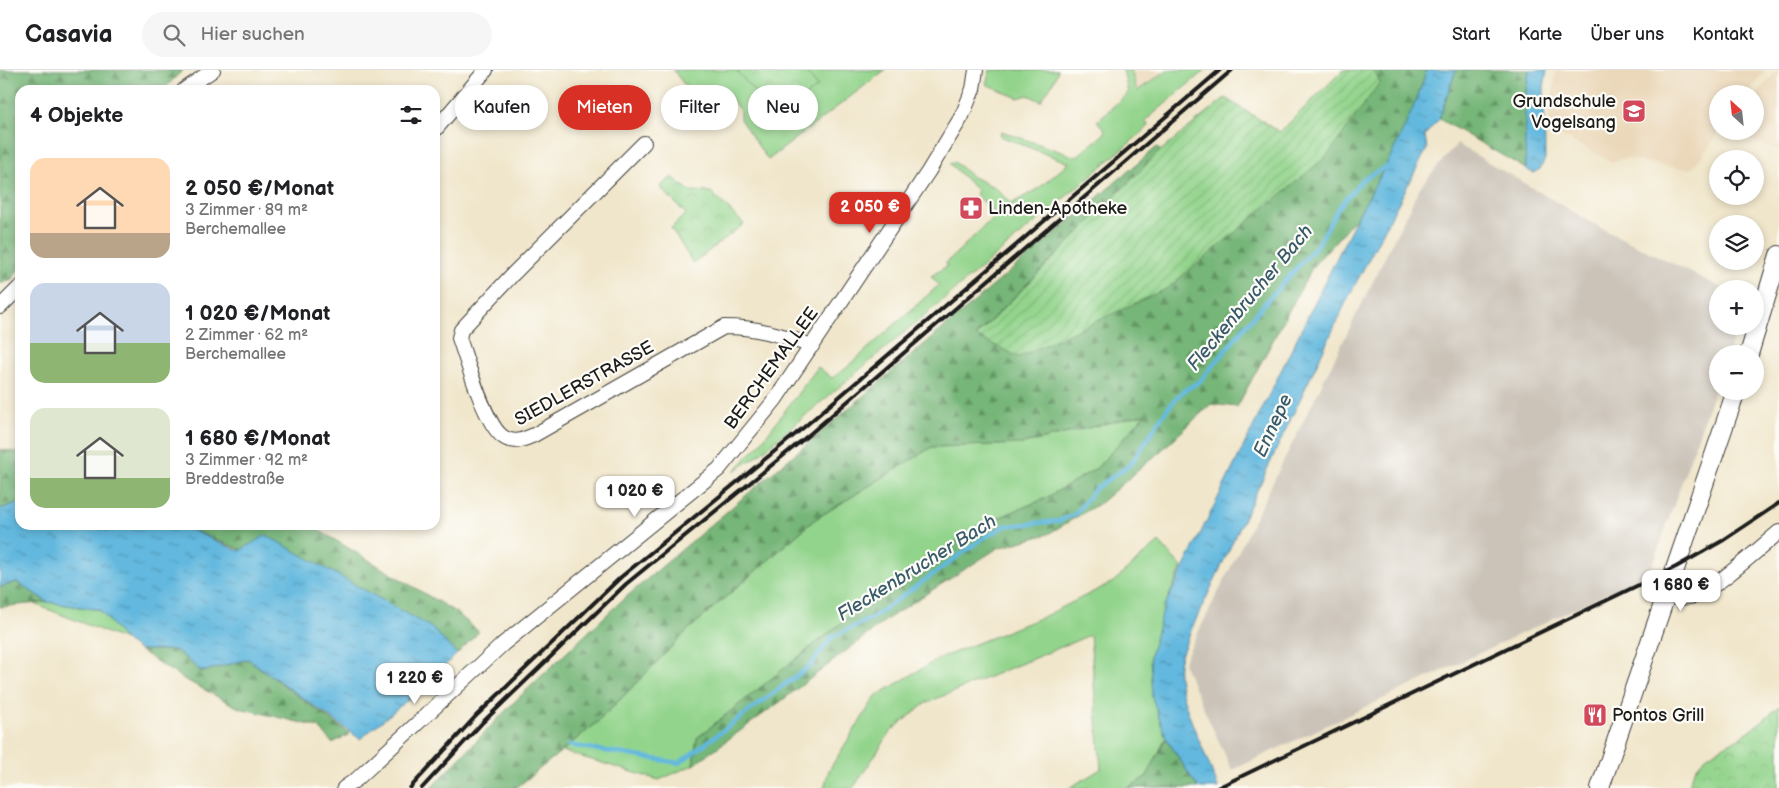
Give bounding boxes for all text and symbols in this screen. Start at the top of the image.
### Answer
search box [142,12,492,57]
text: Casavia [25,20,112,49]
icon: search [160,21,188,49]
text: Hier suchen [200,23,305,46]
text: Start [1452,24,1490,45]
text: Karte [1518,24,1562,45]
text: Über uns [1590,24,1664,45]
text: Kontakt [1692,24,1754,45]
chip: Kaufen [455,85,548,130]
chip: Mieten [558,85,651,130]
chip: Filter [661,85,738,130]
chip: Neu [748,85,818,130]
north arrow [1709,85,1764,140]
map controls [1709,85,1764,400]
place label: Grundschule Vogelsang [1513,91,1616,133]
school or university icon: Grundschule Vogelsang [1621,98,1647,124]
icon: filters [397,101,425,129]
text: 4 Objekte [30,103,123,128]
button: locate [1709,150,1764,205]
text: 2 050 €/Monat [185,176,334,201]
icon: home [70,178,130,238]
pin: 2 050 € [824,191,916,234]
pharmacy icon: Linden-Apotheke [958,195,984,221]
text: 2 050 € [840,198,900,217]
place label: Linden-Apotheke [988,198,1127,219]
text: 3 Zimmer · 89 m² [185,201,308,220]
button: layers [1709,215,1764,270]
text: Berchemallee [185,220,286,239]
water label: Fleckenbrucher Bach [1182,220,1318,376]
button: + [1709,280,1764,335]
text: 1 020 €/Monat [185,301,330,326]
icon: home [70,303,130,363]
street label: BERCHEMALLEE [720,303,823,433]
text: 2 Zimmer · 62 m² [185,326,308,345]
street label: SIEDLERSTRASSE [511,337,657,430]
text: Berchemallee [185,345,286,364]
button: − [1709,345,1764,400]
water label: Ennepe [1249,390,1298,461]
text: 1 680 €/Monat [185,426,330,451]
icon: home [70,428,130,488]
text: 3 Zimmer · 92 m² [185,451,308,470]
text: Breddestraße [185,470,285,489]
pin: 1 020 € [589,476,681,518]
text: 1 020 € [607,482,663,501]
water label: Fleckenbrucher Bach [833,510,1001,627]
pin: 1 680 € [1635,570,1727,612]
text: 1 680 € [1653,576,1709,595]
pin: 1 220 € [369,662,461,705]
text: 1 220 € [387,669,443,688]
restaurant icon: Pontos Grill [1582,702,1608,728]
place label: Pontos Grill [1612,705,1704,726]

